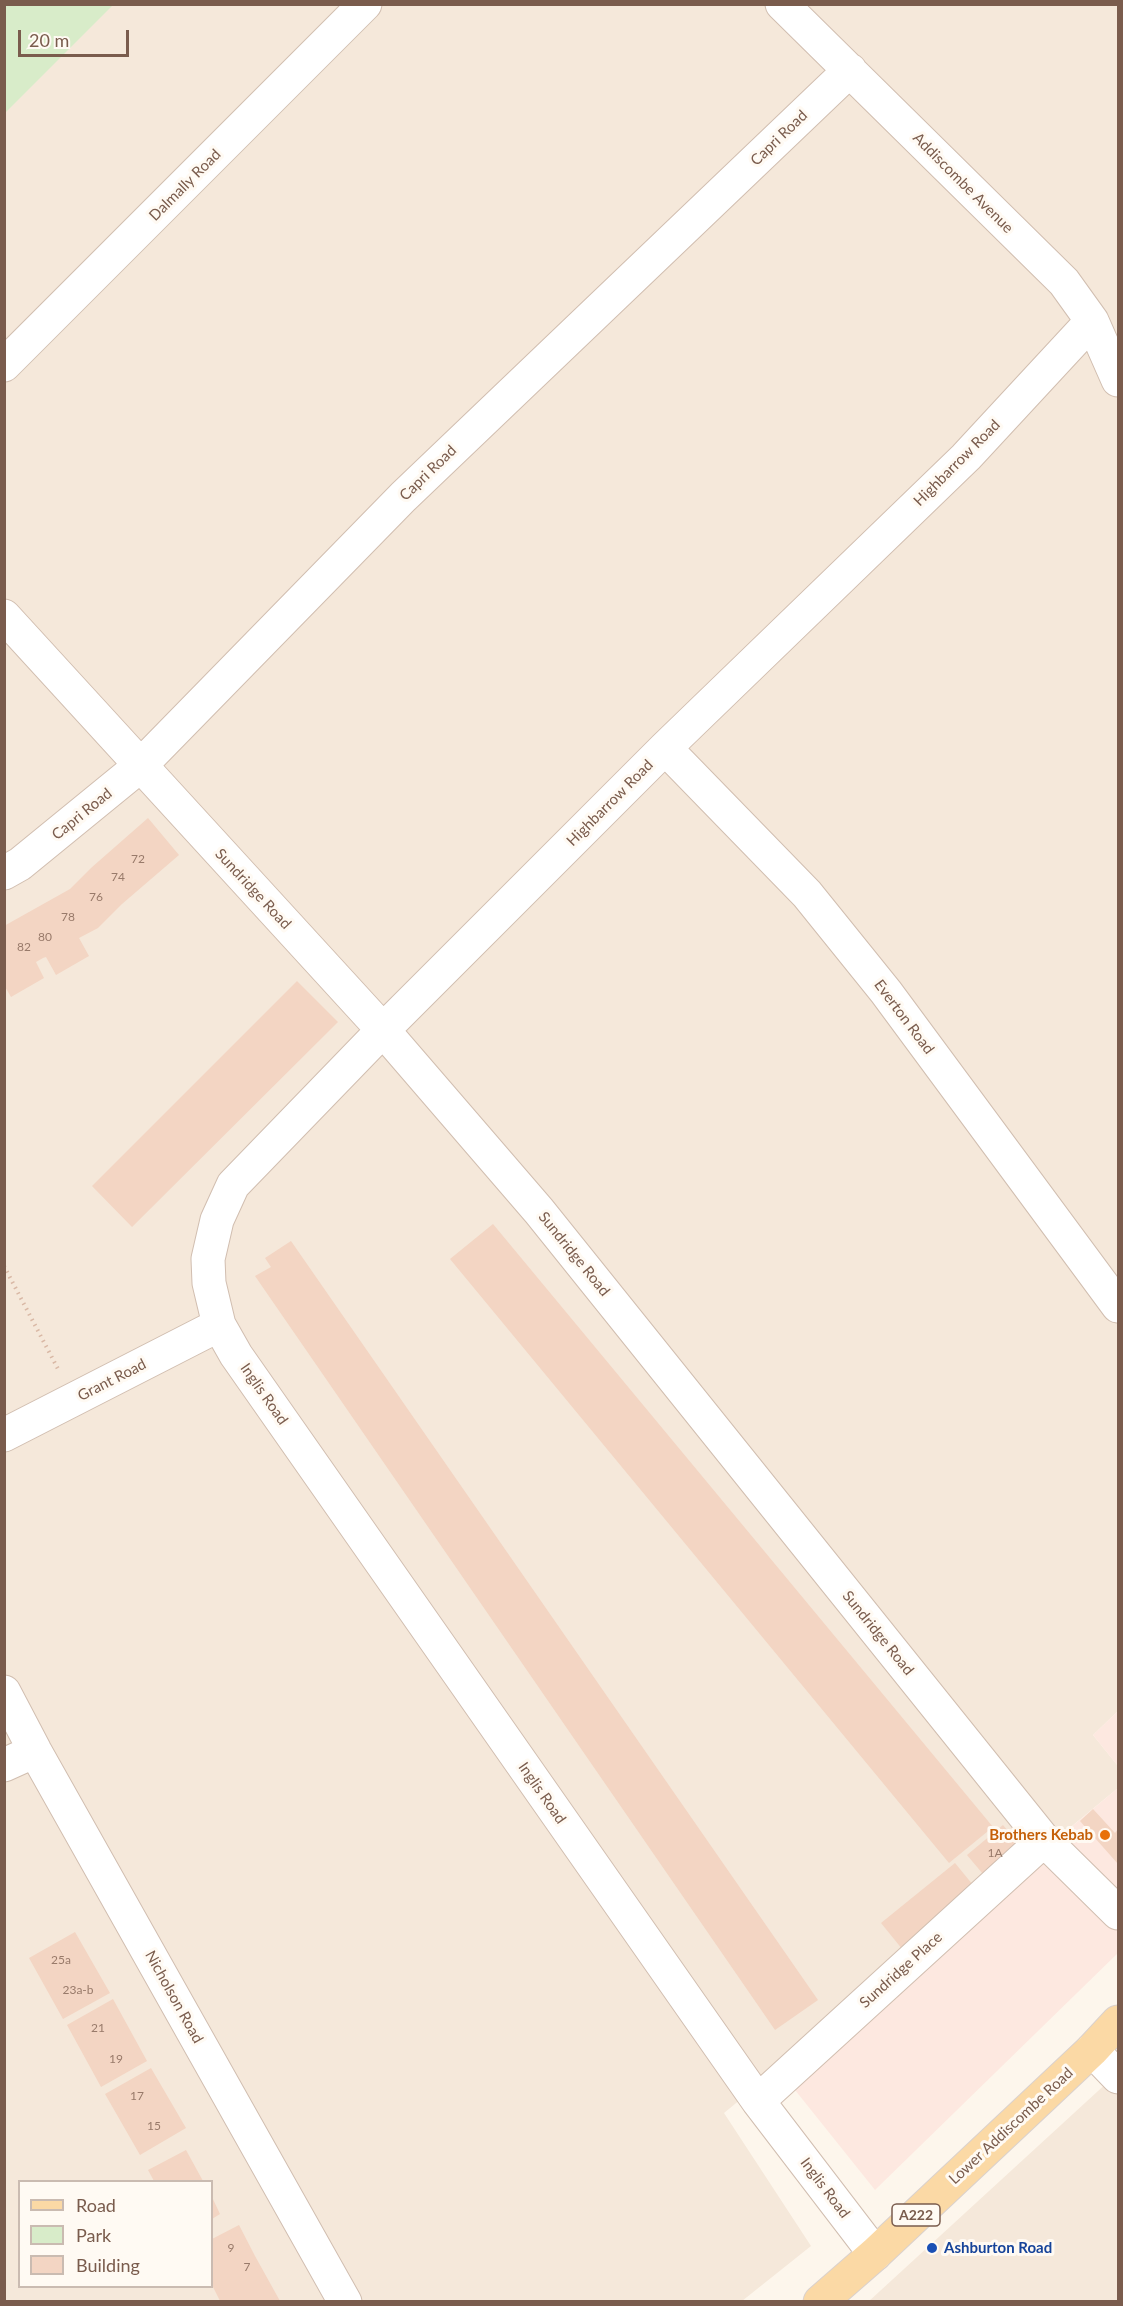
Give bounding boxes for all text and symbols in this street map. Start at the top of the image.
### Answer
scale bar [21,18,132,56]
text: 20 m [29,29,69,51]
street label: Capri Road [747,107,811,169]
street label: Addiscombe Avenue [909,129,1017,237]
street label: Dalmally Road [145,145,225,225]
street label: Highbarrow Road [910,416,1004,510]
street label: Capri Road [396,442,460,504]
street label: Highbarrow Road [563,756,657,850]
street label: Capri Road [48,784,116,844]
street label: Sundridge Road [211,845,295,933]
house number: 72 [131,852,145,866]
house number: 74 [111,870,125,884]
house number: 76 [89,890,103,904]
house number: 78 [61,910,75,924]
house number: 80 [38,930,52,944]
house number: 82 [17,940,31,954]
street label: Everton Road [870,976,938,1058]
street label: Sundridge Road [535,1208,613,1300]
street label: Grant Road [75,1355,149,1405]
street label: Inglis Road [236,1360,292,1428]
street label: Sundridge Road [839,1587,917,1679]
street label: Inglis Road [514,1759,570,1827]
place label: Brothers Kebab [989,1826,1093,1844]
marker: Brothers Kebab [1098,1828,1112,1842]
house number: 1A [987,1846,1003,1860]
street label: Sundridge Place [856,1928,946,2012]
street label: Nicholson Road [141,1948,207,2046]
house number: 25a [51,1953,71,1967]
house number: 23a-b [62,1983,94,1997]
house number: 21 [91,2021,105,2035]
house number: 19 [109,2052,123,2066]
street label: Lower Addiscombe Road [945,2064,1077,2188]
house number: 17 [130,2089,144,2103]
house number: 15 [147,2119,161,2133]
street label: Inglis Road [796,2154,854,2222]
legend [18,2180,213,2288]
text: Road [76,2194,116,2216]
road number: A222 [892,2204,940,2226]
text: Park [76,2224,111,2246]
place label: Ashburton Road [944,2239,1052,2257]
house number: 9 [228,2241,234,2255]
marker: Ashburton Road [925,2241,939,2255]
text: Building [76,2254,140,2276]
house number: 7 [244,2260,250,2274]

